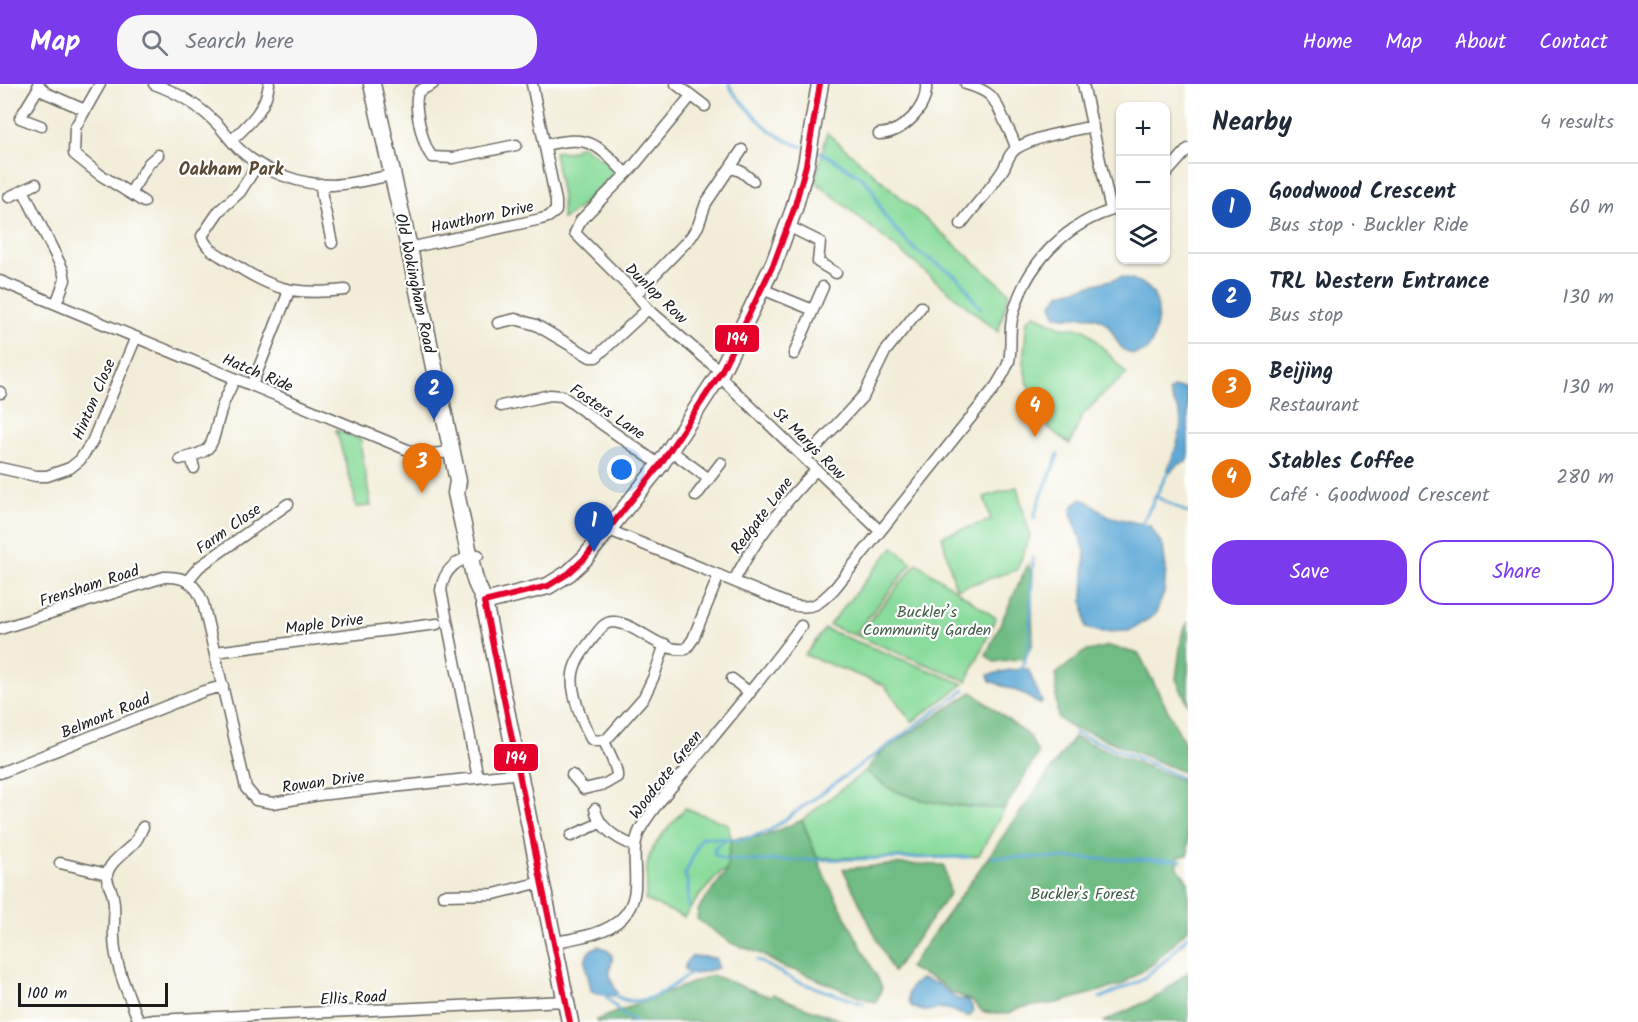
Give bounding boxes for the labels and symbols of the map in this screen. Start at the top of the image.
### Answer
district label: Oakham Park [179,156,284,185]
street label: Hawthorn Drive [429,194,536,241]
street label: Old Wokingham Road [387,211,442,357]
street label: Dunlop Row [619,258,693,331]
line badge: 194 [714,324,760,353]
text: 194 [726,328,748,353]
street label: Hatch Ride [218,347,297,400]
street label: Hinton Close [66,355,123,444]
pin: 2 [414,370,454,420]
street label: Fosters Lane [564,378,650,447]
pin: 4 [1016,388,1054,437]
street label: St Marys Row [767,402,851,487]
pin: 3 [402,444,442,493]
your location [607,455,636,484]
street label: Redgate Lane [725,472,800,560]
street label: Farm Close [191,497,267,561]
pin: 1 [574,502,614,552]
street label: Frensham Road [36,558,144,614]
park label: Buckler’s Community Garden [863,600,991,643]
street label: Maple Drive [284,607,365,642]
street label: Belmont Road [57,687,155,746]
street label: Woodcote Green [623,725,709,825]
line badge: 194 [493,743,539,772]
text: 194 [505,747,527,772]
street label: Rowan Drive [280,764,366,801]
park label: Buckler's Forest [1030,882,1137,907]
scale bar [18,980,168,1008]
street label: Ellis Road [319,984,388,1013]

